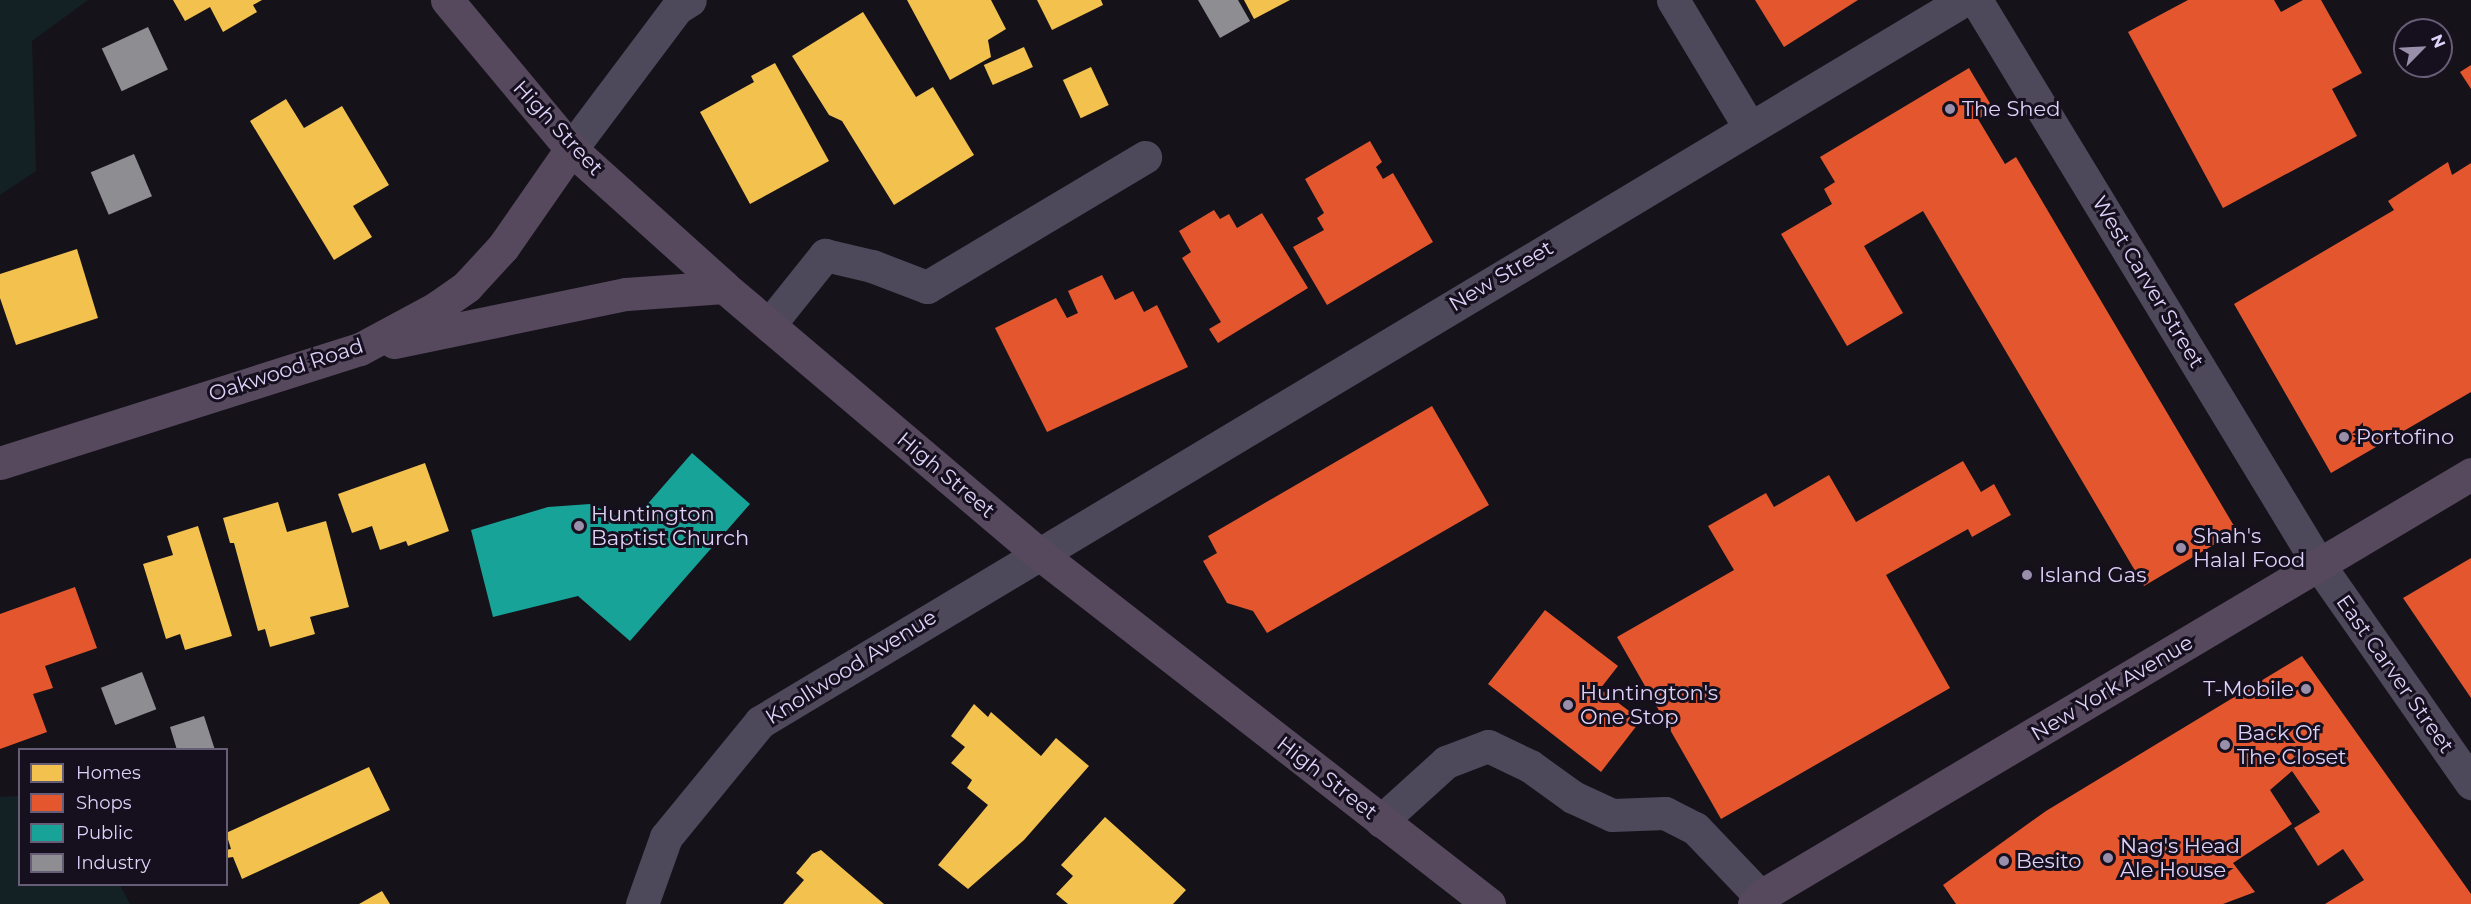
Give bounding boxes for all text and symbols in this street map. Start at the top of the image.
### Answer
north arrow [2393,18,2453,78]
text: N [2427,32,2449,51]
street label: High Street [508,75,608,181]
place label: The Shed [1962,96,2060,122]
marker: The Shed [1943,102,1957,116]
street label: West Carver Street [2087,191,2209,373]
street label: New Street [1444,235,1558,317]
street label: Oakwood Road [205,333,367,407]
place label: Portofino [2356,424,2454,450]
street label: High Street [892,427,1000,523]
marker: Portofino [2337,430,2351,444]
place label: Huntington Baptist Church [591,501,749,551]
marker: Huntington Baptist Church [572,519,586,533]
place label: Shah's Halal Food [2193,523,2305,573]
marker: Shah's Halal Food [2174,541,2188,555]
place label: Island Gas [2039,562,2146,588]
marker: Island Gas [2020,568,2034,582]
street label: East Carver Street [2331,590,2459,758]
street label: Knollwood Avenue [761,604,941,730]
street label: New York Avenue [2027,630,2197,746]
place label: T-Mobile [2203,676,2294,702]
place label: Huntington's One Stop [1580,680,1718,730]
marker: T-Mobile [2299,682,2313,696]
marker: Huntington's One Stop [1561,698,1575,712]
place label: Back Of The Closet [2237,720,2347,770]
street label: High Street [1272,731,1382,825]
marker: Back Of The Closet [2218,738,2232,752]
legend [18,748,228,886]
text: Homes [76,762,141,784]
text: Shops [76,792,132,814]
text: Public [76,822,133,844]
place label: Nag's Head Ale House [2120,833,2240,883]
place label: Besito [2016,848,2082,874]
marker: Nag's Head Ale House [2101,851,2115,865]
text: Industry [76,852,151,874]
marker: Besito [1997,854,2011,868]

